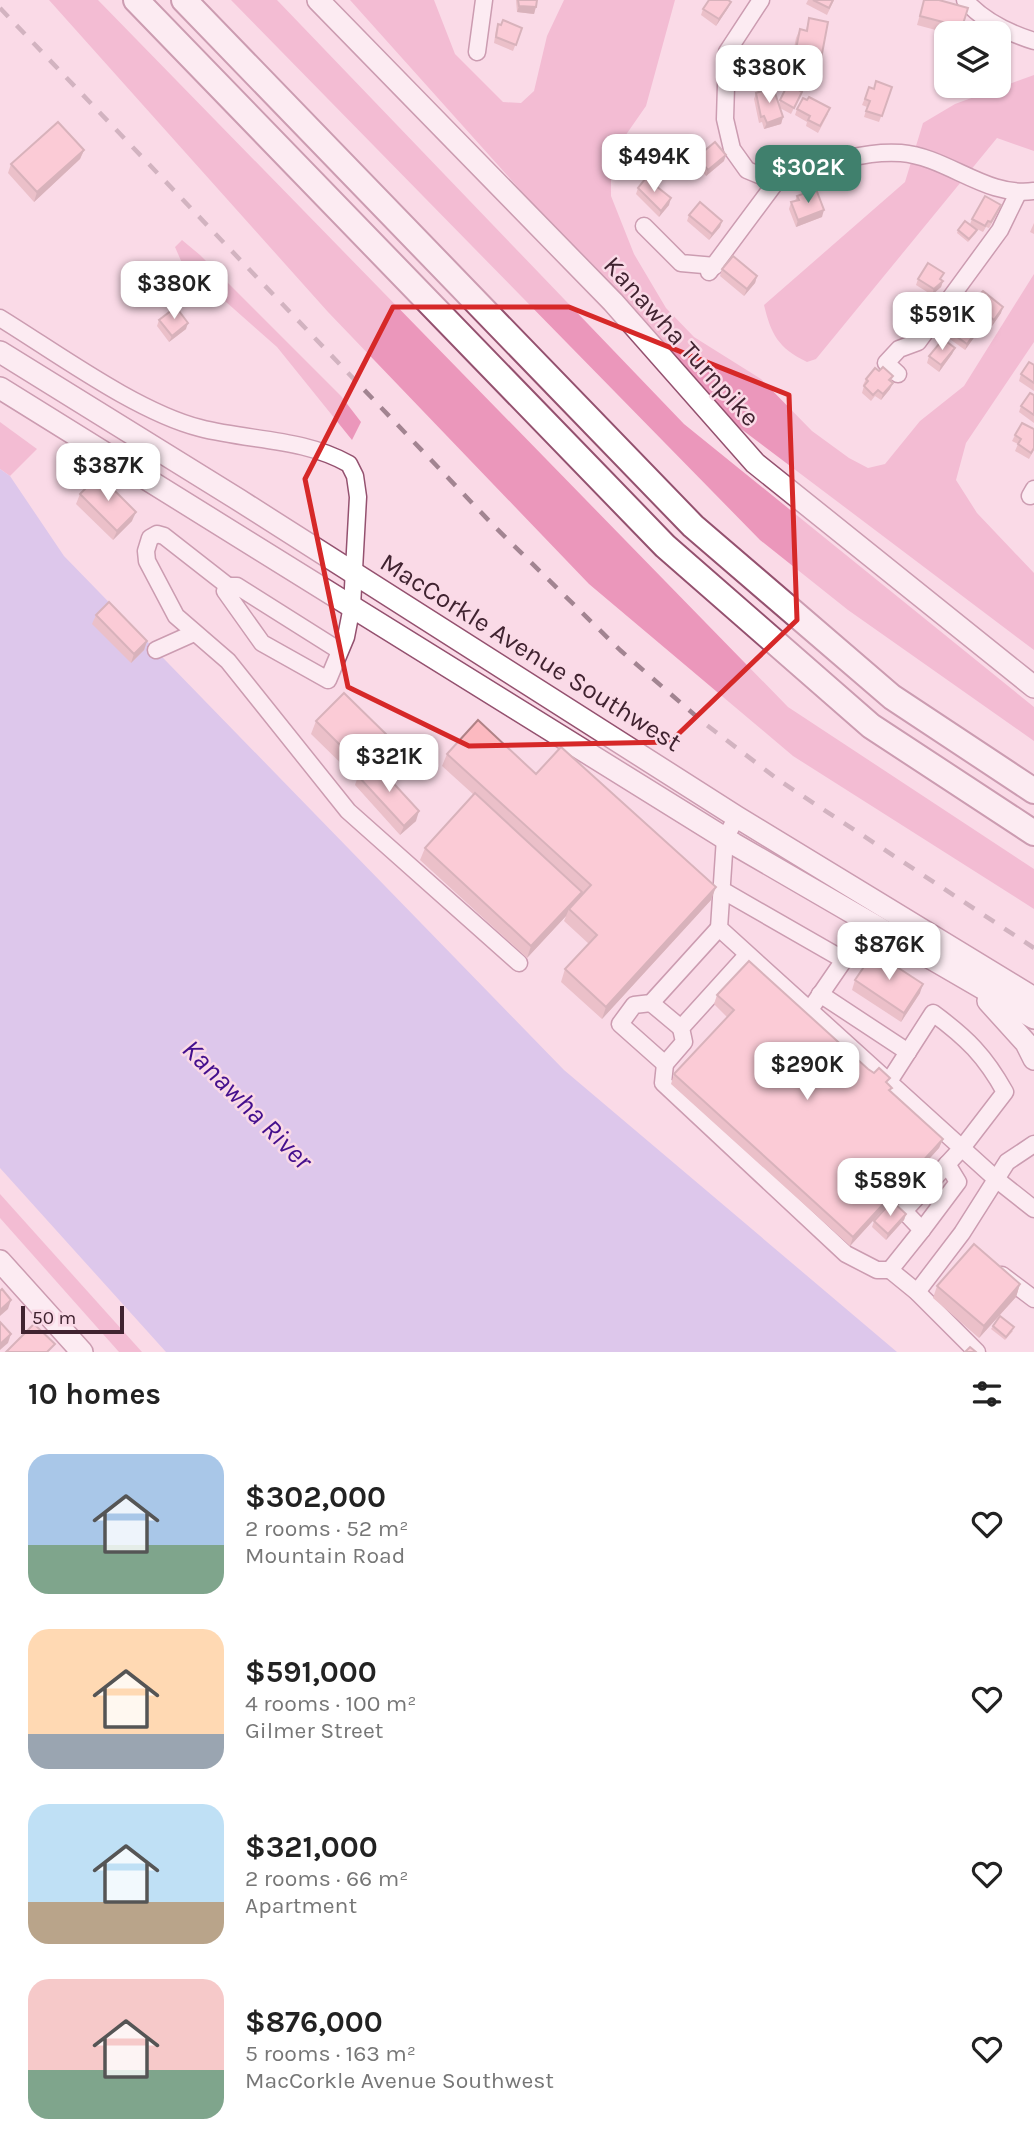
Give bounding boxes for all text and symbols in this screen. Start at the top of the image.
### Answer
map controls [934,21,1011,98]
button: layers [934,21,1011,98]
pin: $380K [720,46,818,105]
text: $380K [732,54,806,81]
pin: $494K [605,134,703,194]
text: $494K [618,143,690,170]
pin: $302K [759,146,857,205]
text: $302K [771,154,845,181]
street label: Kanawha Turnpike [597,250,766,433]
pin: $380K [125,262,223,321]
text: $380K [137,270,211,297]
pin: $591K [893,292,991,352]
text: $591K [909,301,975,328]
pin: $387K [59,444,157,503]
text: $387K [72,452,144,479]
street label: MacCorkle Avenue Southwest [374,547,687,758]
pin: $321K [340,734,438,794]
text: $321K [355,743,423,770]
pin: $876K [840,922,938,982]
text: $876K [853,931,925,958]
water label: Kanawha River [176,1032,321,1177]
pin: $290K [758,1042,856,1102]
text: $290K [770,1051,844,1078]
pin: $589K [841,1158,939,1218]
text: $589K [853,1167,927,1194]
scale bar [21,1303,124,1335]
text: 50 m [32,1307,76,1329]
icon: filters [968,1375,1006,1413]
text: 10 homes [28,1376,161,1412]
text: $302,000 [245,1479,386,1515]
icon: home [84,1482,168,1566]
icon: heart [968,1505,1006,1543]
text: 2 rooms · 52 m² [245,1515,408,1542]
text: Mountain Road [245,1542,405,1569]
text: $591,000 [245,1654,377,1690]
icon: home [84,1657,168,1741]
icon: heart [968,1680,1006,1718]
text: 4 rooms · 100 m² [245,1690,417,1717]
text: Gilmer Street [245,1717,383,1744]
text: $321,000 [245,1829,378,1865]
icon: home [84,1832,168,1916]
icon: heart [968,1855,1006,1893]
text: 2 rooms · 66 m² [245,1865,408,1892]
text: Apartment [245,1892,357,1919]
text: $876,000 [245,2004,383,2040]
icon: home [84,2007,168,2091]
icon: heart [968,2030,1006,2068]
text: 5 rooms · 163 m² [245,2040,416,2067]
text: MacCorkle Avenue Southwest [245,2067,554,2094]

